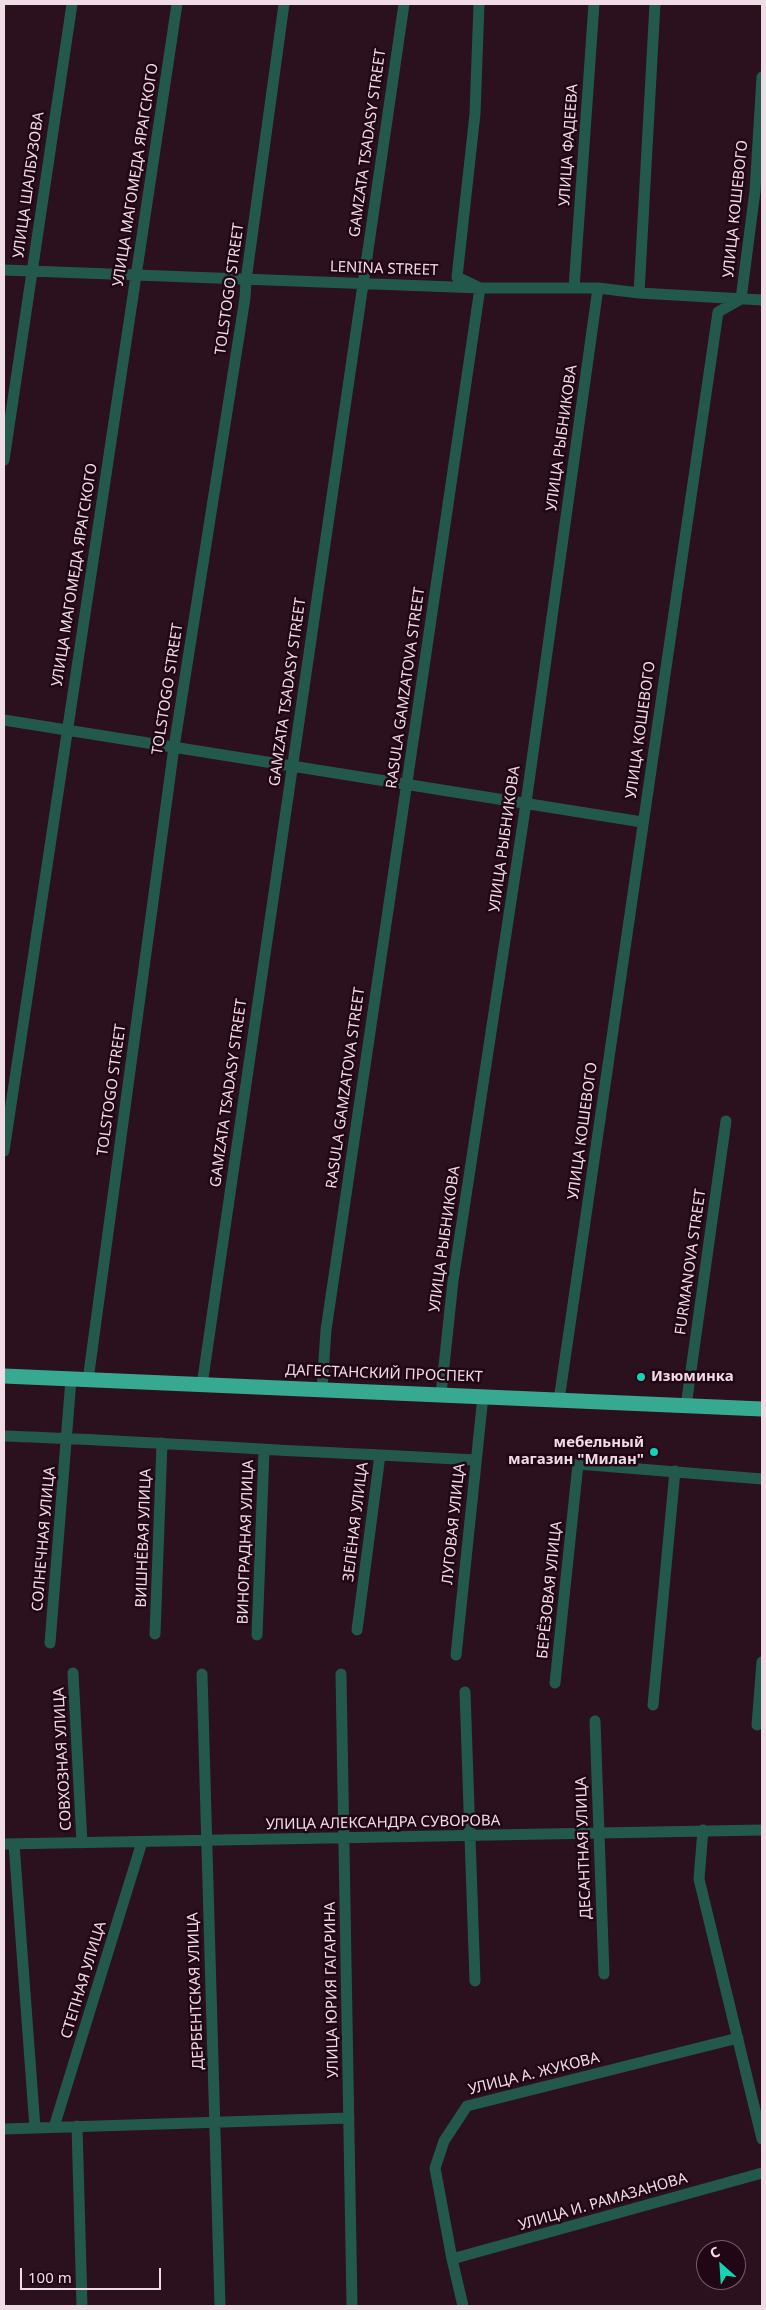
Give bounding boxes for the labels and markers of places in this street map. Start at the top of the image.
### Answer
place label: Изюминка [651,1368,734,1386]
marker: Изюминка [635,1371,647,1383]
place label: мебельный магазин "Милан" [508,1434,644,1469]
marker: мебельный магазин "Милан" [648,1446,660,1458]

